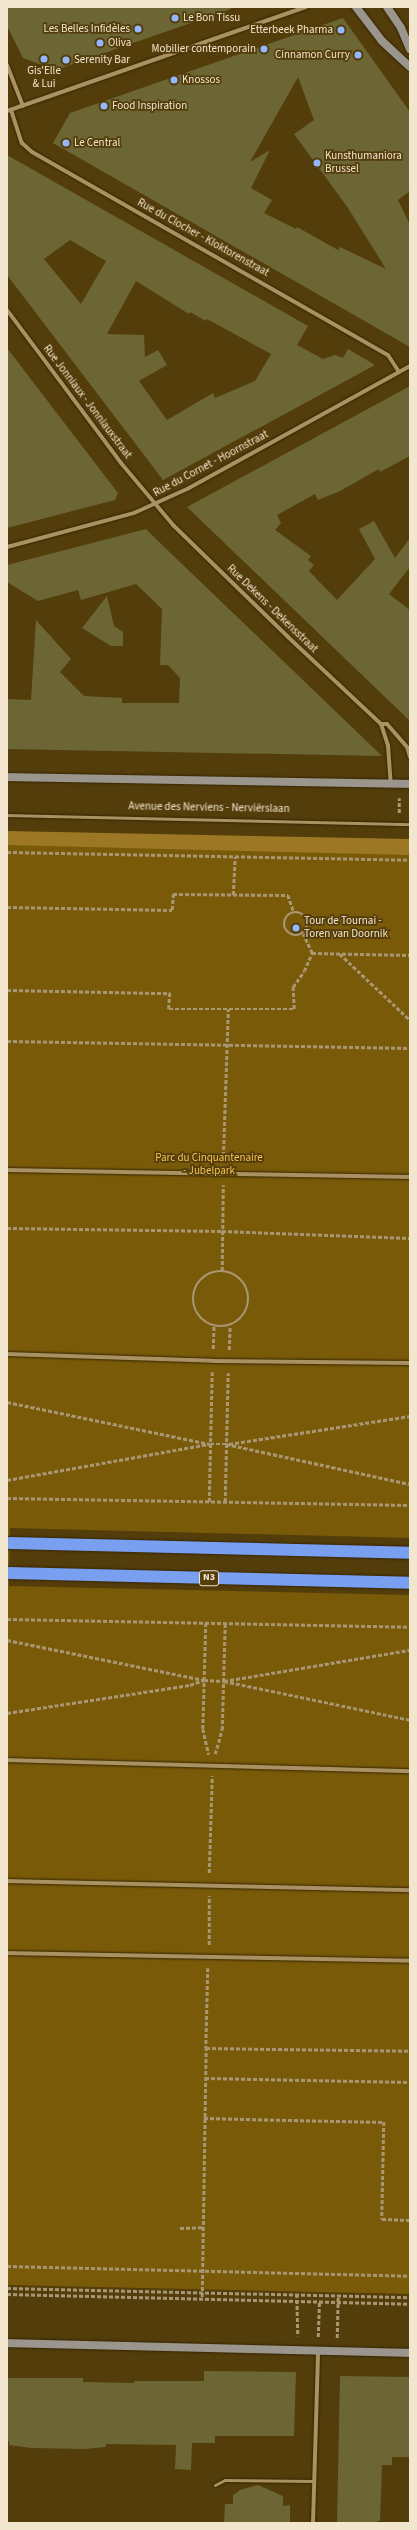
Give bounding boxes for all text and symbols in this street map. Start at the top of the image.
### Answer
place label: Le Bon Tissu [183,11,240,25]
marker: Le Bon Tissu [170,13,180,23]
place label: Les Belles Infidèles [43,22,130,36]
place label: Etterbeek Pharma [250,23,333,37]
marker: Les Belles Infidèles [133,24,143,34]
marker: Etterbeek Pharma [336,25,346,35]
place label: Oliva [108,36,131,50]
marker: Oliva [95,38,105,48]
place label: Mobilier contemporain [151,42,256,56]
marker: Mobilier contemporain [259,44,269,54]
place label: Cinnamon Curry [275,48,350,62]
marker: Cinnamon Curry [353,50,363,60]
place label: Serenity Bar [74,53,130,67]
marker: Gis'Elle & Lui [39,54,49,64]
marker: Serenity Bar [61,55,71,65]
place label: Gis'Elle & Lui [27,65,61,91]
place label: Knossos [182,73,220,87]
marker: Knossos [169,75,179,85]
place label: Food Inspiration [112,99,187,113]
marker: Food Inspiration [99,101,109,111]
place label: Le Central [74,136,120,150]
marker: Le Central [61,138,71,148]
place label: Kunsthumaniora Brussel [325,150,402,176]
marker: Kunsthumaniora Brussel [312,158,322,168]
street label: Rue du Clocher - Kloktorenstraat [135,196,271,280]
street label: Rue Jonniaux - Jonniauxstraat [40,343,134,461]
street label: Rue du Cornet - Hoornstraat [151,428,271,500]
street label: Rue Dekens - Dekensstraat [224,562,320,656]
street label: Avenue des Nerviens - Nerviërslaan [128,800,290,816]
place label: Tour de Tournai - Toren van Doornik [304,915,388,941]
marker: Tour de Tournai - Toren van Doornik [291,923,301,933]
park label: Parc du Cinquantenaire - Jubelpark [155,1152,263,1178]
road number: N3 [199,1570,219,1586]

